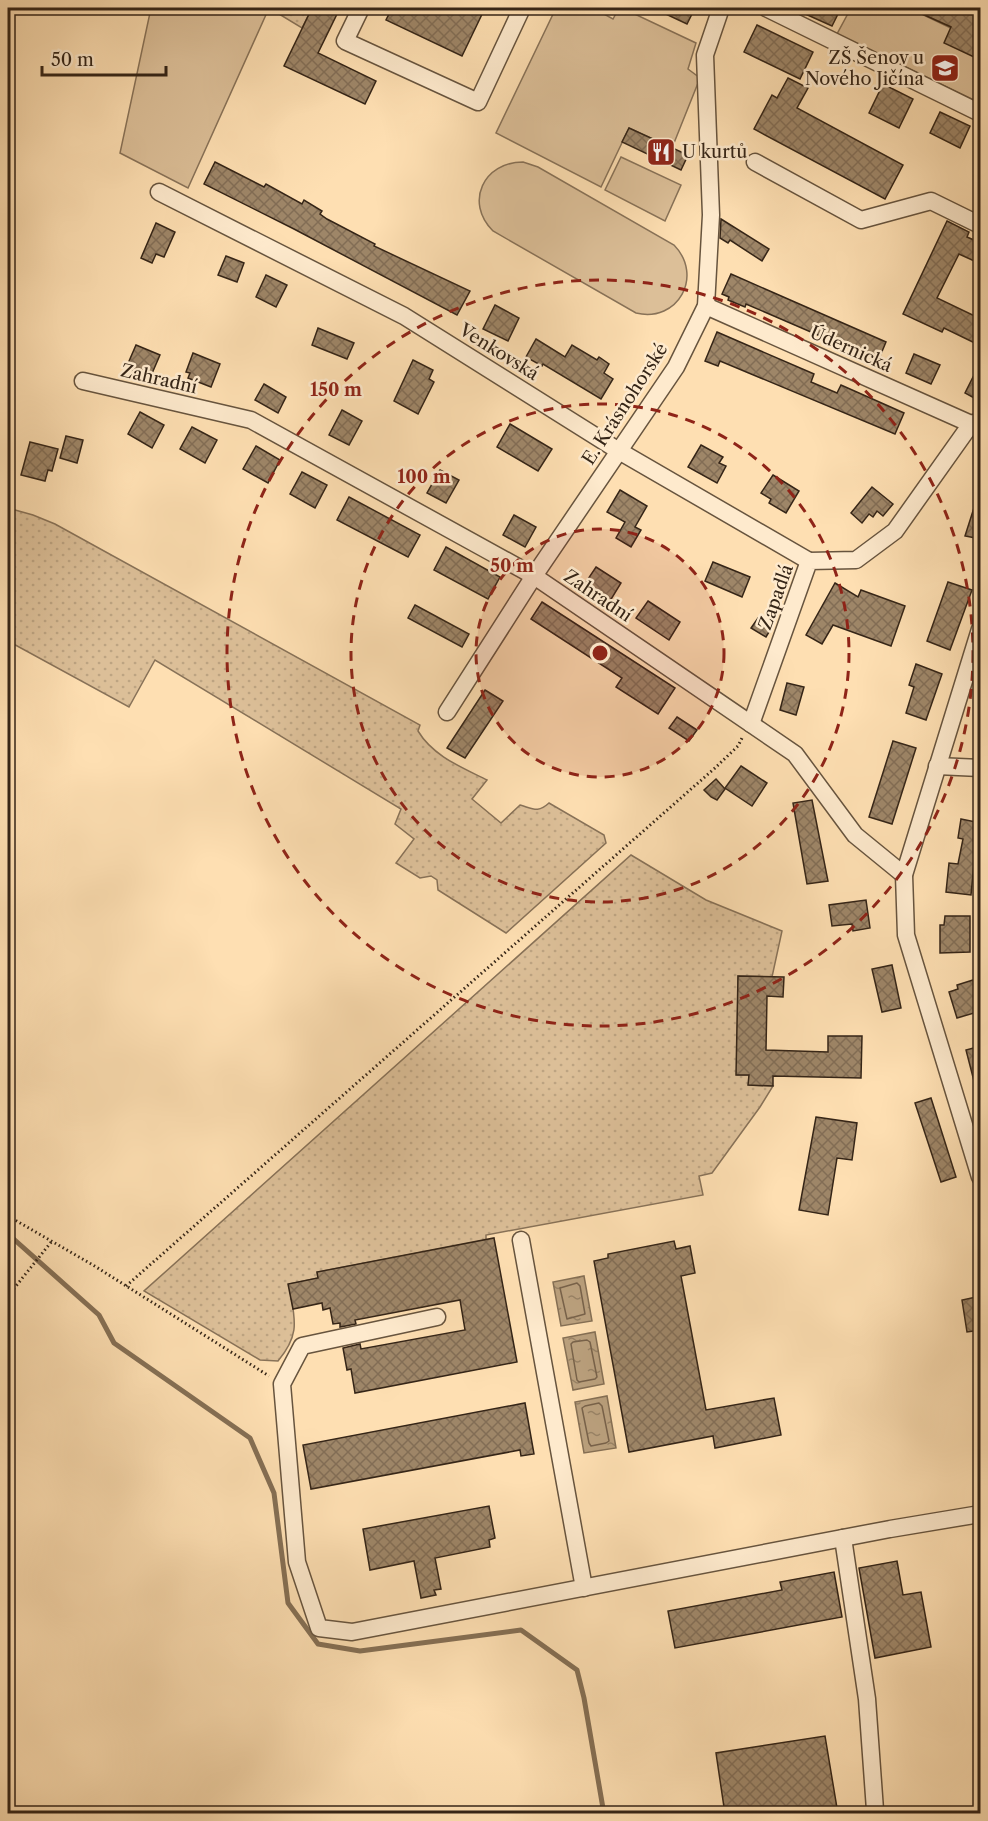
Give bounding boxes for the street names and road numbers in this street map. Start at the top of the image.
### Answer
street label: Venkovská [454,318,543,385]
street label: Údernická [806,320,896,377]
street label: E. Krásnohorské [577,339,673,469]
street label: Zahradní [119,360,200,399]
street label: Zapadlá [754,561,798,633]
street label: Zahradní [560,565,637,627]

